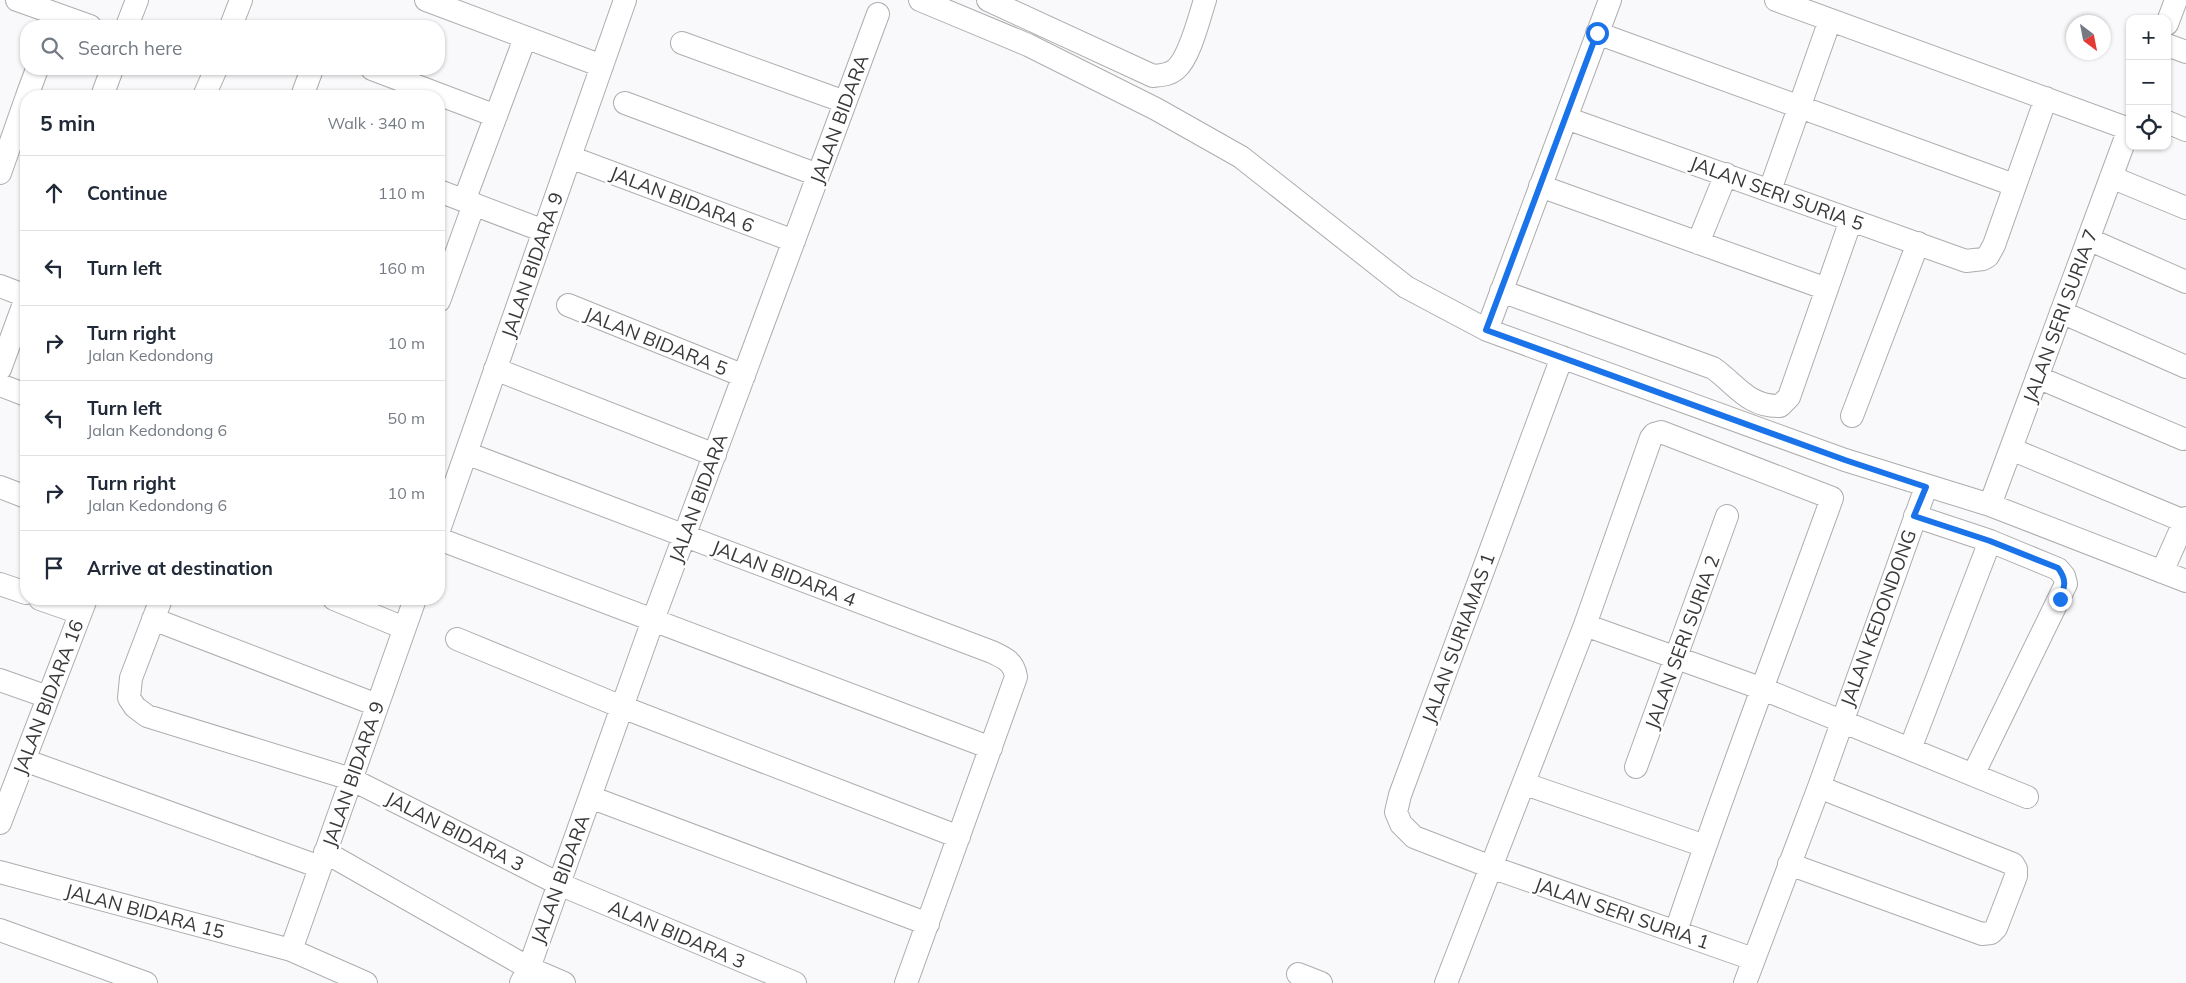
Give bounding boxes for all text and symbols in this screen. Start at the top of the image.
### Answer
north arrow [2066,15,2111,60]
map controls [2126,15,2171,150]
button: + [2126,15,2171,60]
search box [20,20,445,75]
route start [1586,22,1609,45]
icon: search [38,34,66,62]
text: Search here [78,36,182,60]
street label: JALAN BIDARA [804,51,874,187]
button: − [2126,60,2171,105]
button: locate [2126,105,2171,150]
text: 5 min [40,110,95,136]
text: Walk · 340 m [327,113,425,133]
street label: JALAN SERI SURIA 5 [1687,150,1867,236]
street label: JALAN BIDARA 6 [607,161,757,237]
icon: ahead [40,179,68,207]
text: Continue [87,181,167,205]
text: 110 m [378,183,425,203]
street label: JALAN BIDARA 9 [496,189,568,341]
street label: JALAN SERI SURIA 7 [2017,226,2103,406]
icon: left [40,254,68,282]
text: Turn left [87,256,162,280]
text: 160 m [378,258,425,278]
street label: JALAN BIDARA 5 [581,301,731,381]
text: Turn right [87,321,176,345]
icon: right [40,329,68,357]
text: 10 m [388,333,425,353]
text: Jalan Kedondong [87,345,213,365]
text: Turn left [87,396,162,420]
icon: left [40,404,68,432]
text: 50 m [388,408,425,428]
text: Jalan Kedondong 6 [87,420,227,440]
street label: JALAN BIDARA [663,430,733,566]
text: Turn right [87,471,176,495]
icon: right [40,479,68,507]
text: 10 m [388,483,425,503]
text: Jalan Kedondong 6 [87,495,227,515]
street label: JALAN KEDONDONG [1835,526,1921,710]
street label: JALAN BIDARA 4 [709,535,859,611]
street label: JALAN SURIAMAS 1 [1416,550,1500,726]
street label: JALAN SERI SURIA 2 [1639,552,1725,732]
icon: arrive [40,554,68,582]
text: Arrive at destination [87,556,273,580]
route end [2049,588,2072,611]
street label: JALAN BIDARA 16 [7,616,89,778]
street label: JALAN BIDARA 9 [317,698,389,850]
street label: JALAN BIDARA 3 [382,786,528,876]
street label: JALAN BIDARA [525,811,595,947]
street label: JALAN SERI SURIA 1 [1531,872,1713,954]
street label: JALAN BIDARA 15 [63,878,227,944]
street label: ALAN BIDARA 3 [605,894,749,974]

